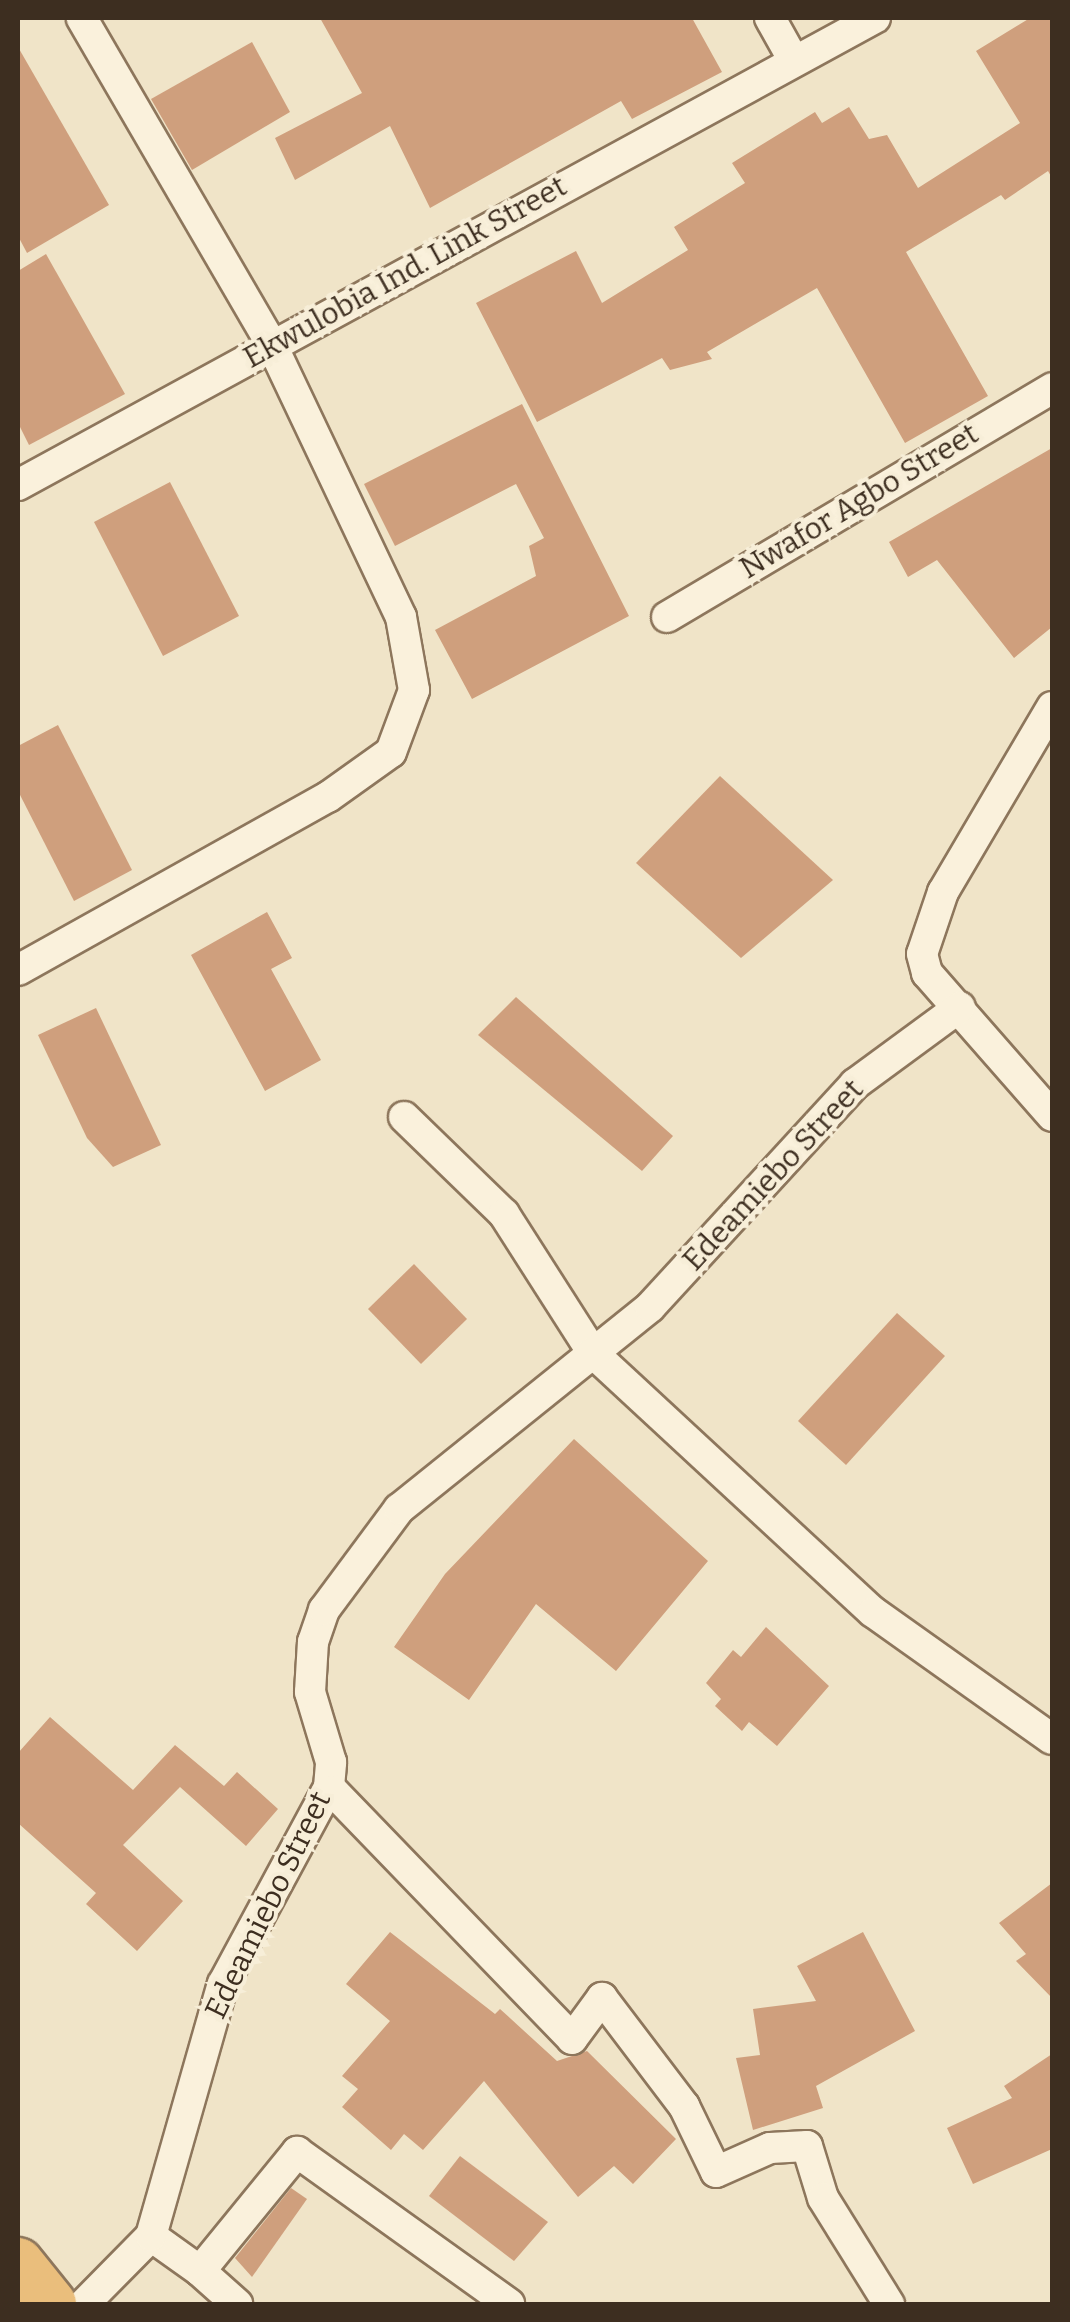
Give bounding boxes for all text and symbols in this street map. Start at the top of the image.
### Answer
street label: Ekwulobia Ind. Link Street [237,168,573,376]
street label: Nwafor Agbo Street [733,416,985,586]
street label: Edeamiebo Street [675,1072,871,1278]
street label: Edeamiebo Street [197,1786,339,2024]

